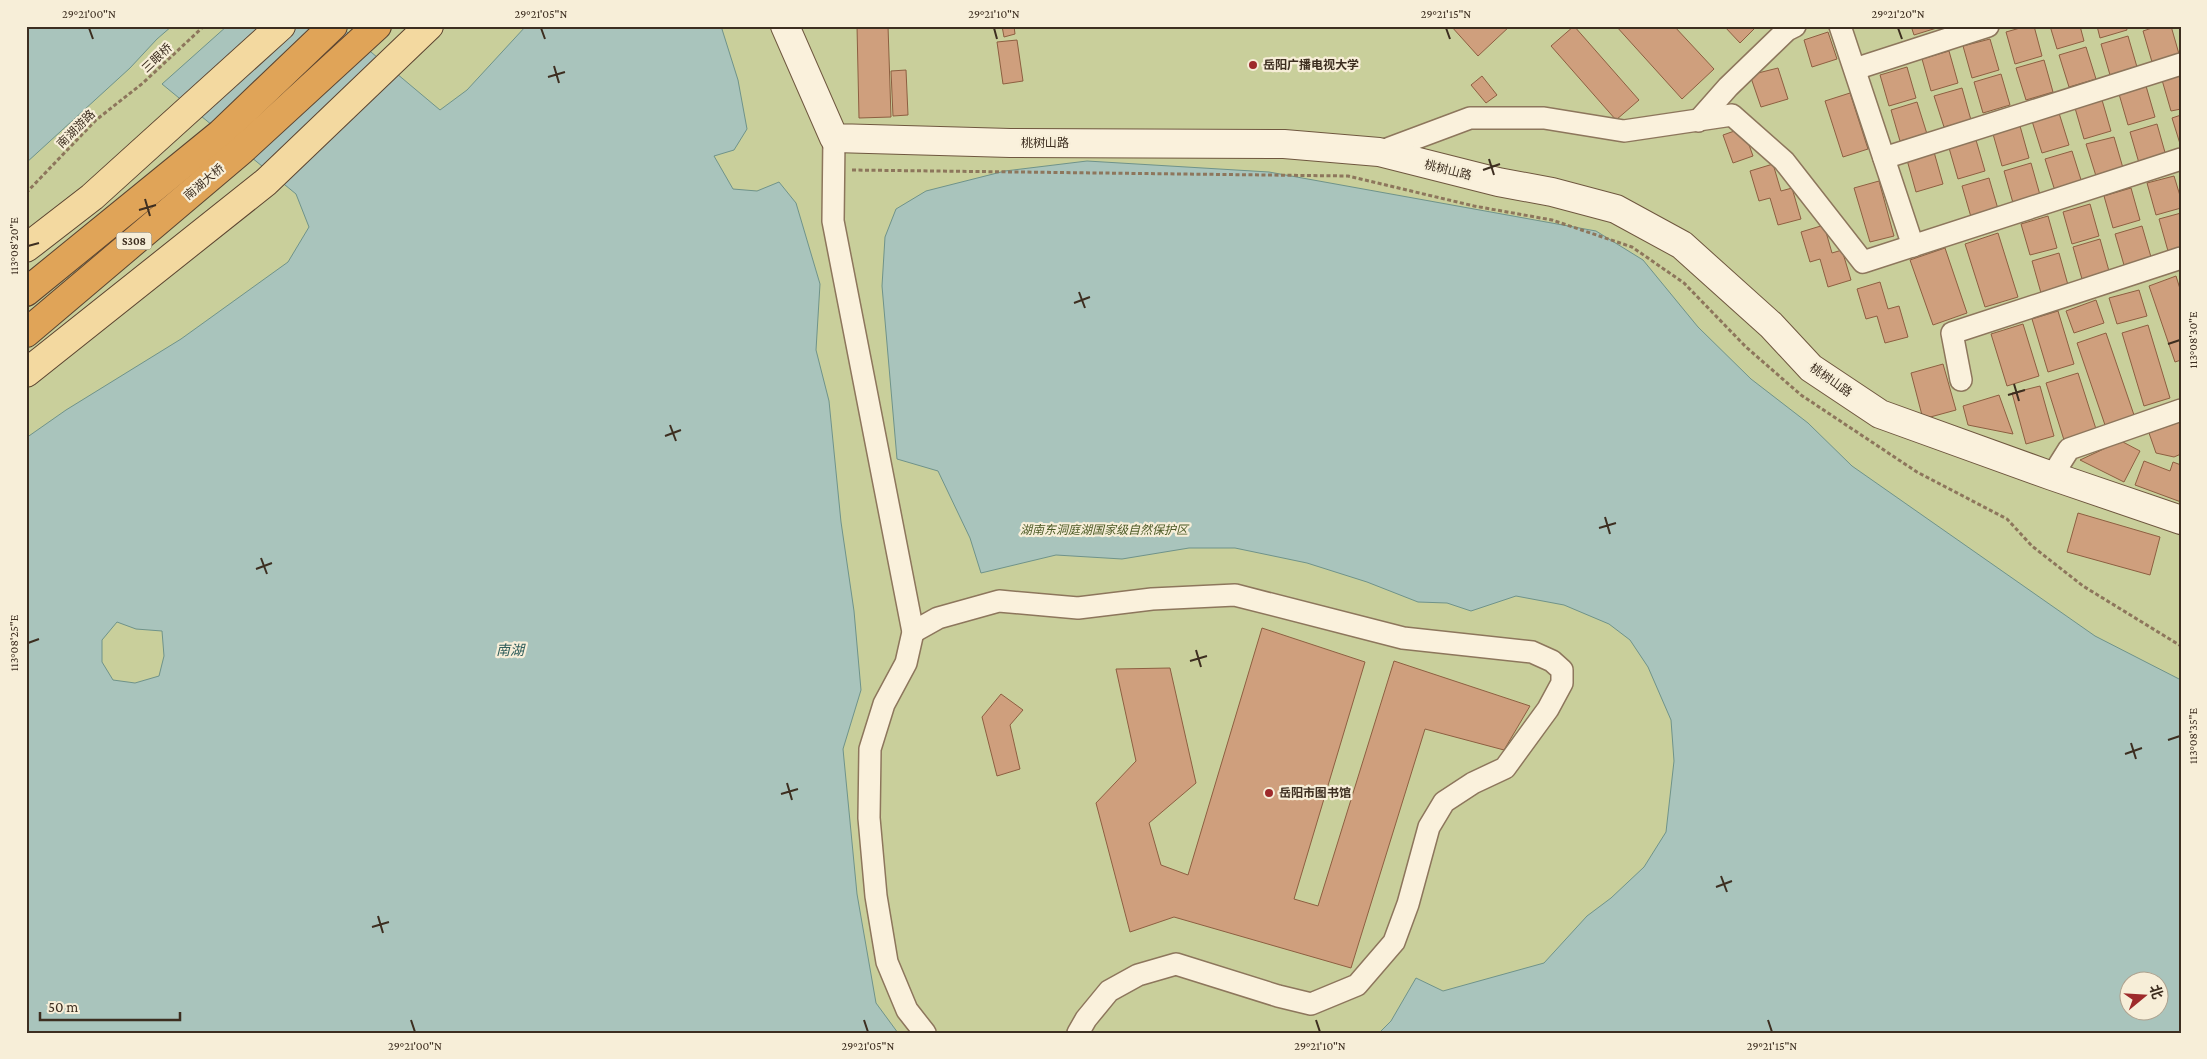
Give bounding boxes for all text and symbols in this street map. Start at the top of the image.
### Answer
text: 29°21'00"N [62,7,116,21]
text: 29°21'05"N [515,7,568,21]
text: 29°21'10"N [968,7,1020,21]
text: 29°21'15"N [1421,7,1471,21]
text: 29°21'20"N [1871,7,1925,21]
street label: 三眼桥 [139,41,175,75]
place label: 岳阳广播电视大学 [1263,58,1359,72]
marker: 岳阳广播电视大学 [1247,59,1259,71]
street label: 南湖游路 [54,107,98,151]
street label: 桃树山路 [1021,136,1069,150]
street label: 桃树山路 [1423,157,1473,183]
street label: 南湖大桥 [181,161,227,203]
text: 113°08'20"E [7,217,21,275]
road number: S308 [116,232,152,250]
text: 113°08'30"E [2186,311,2200,369]
street label: 桃树山路 [1807,360,1855,400]
park label: 湖南东洞庭湖国家级自然保护区 [1020,523,1190,537]
text: 113°08'25"E [7,614,21,671]
water label: 南湖 [496,642,526,658]
text: 113°08'35"E [2186,707,2200,764]
place label: 岳阳市图书馆 [1279,786,1351,800]
marker: 岳阳市图书馆 [1263,787,1275,799]
north arrow [2120,972,2170,1022]
text: 北 [2147,983,2166,1001]
scale bar [40,989,180,1021]
text: 50 m [48,999,78,1015]
text: 29°21'00"N [388,1039,442,1053]
text: 29°21'05"N [842,1039,895,1053]
text: 29°21'10"N [1294,1039,1346,1053]
text: 29°21'15"N [1747,1039,1797,1053]

